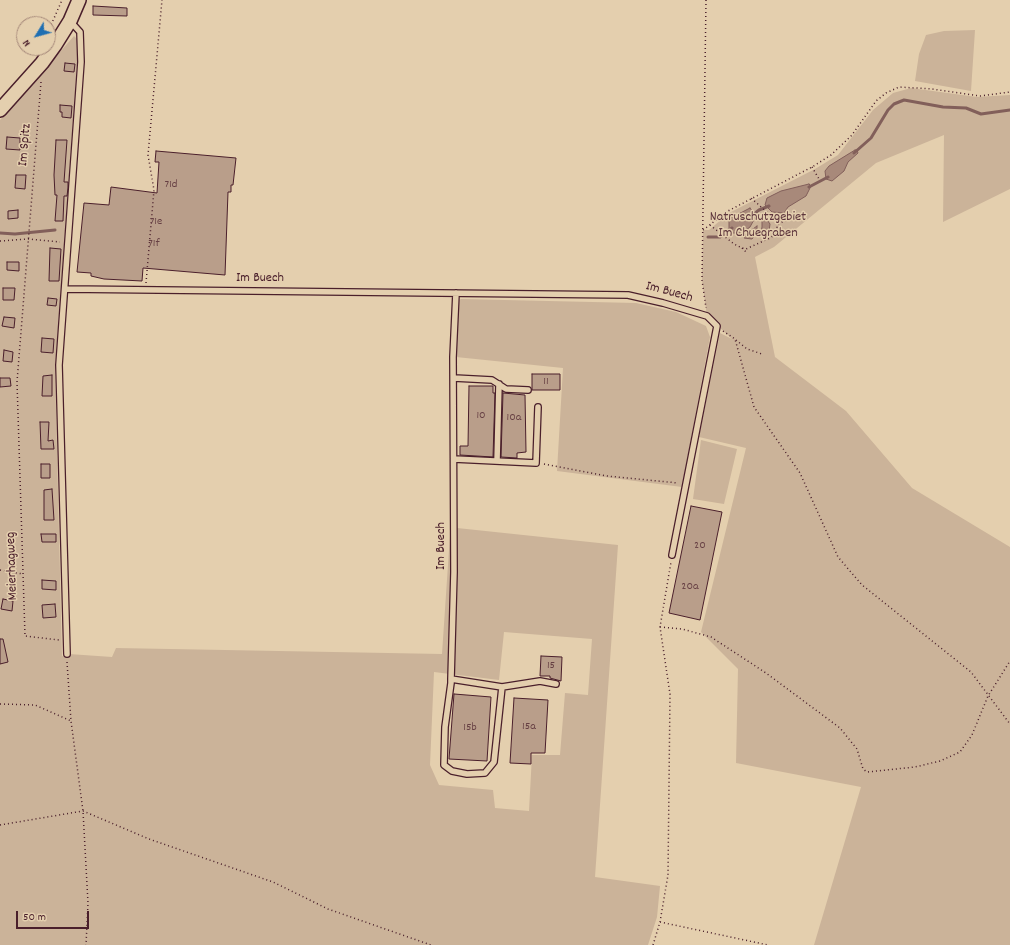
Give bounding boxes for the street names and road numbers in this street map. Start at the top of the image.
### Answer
street label: Im Spitz [16,123,36,167]
street label: Im Buech [236,271,284,287]
street label: Im Buech [644,279,694,307]
street label: Im Buech [434,522,450,570]
street label: Meierhagweg [3,531,23,601]

